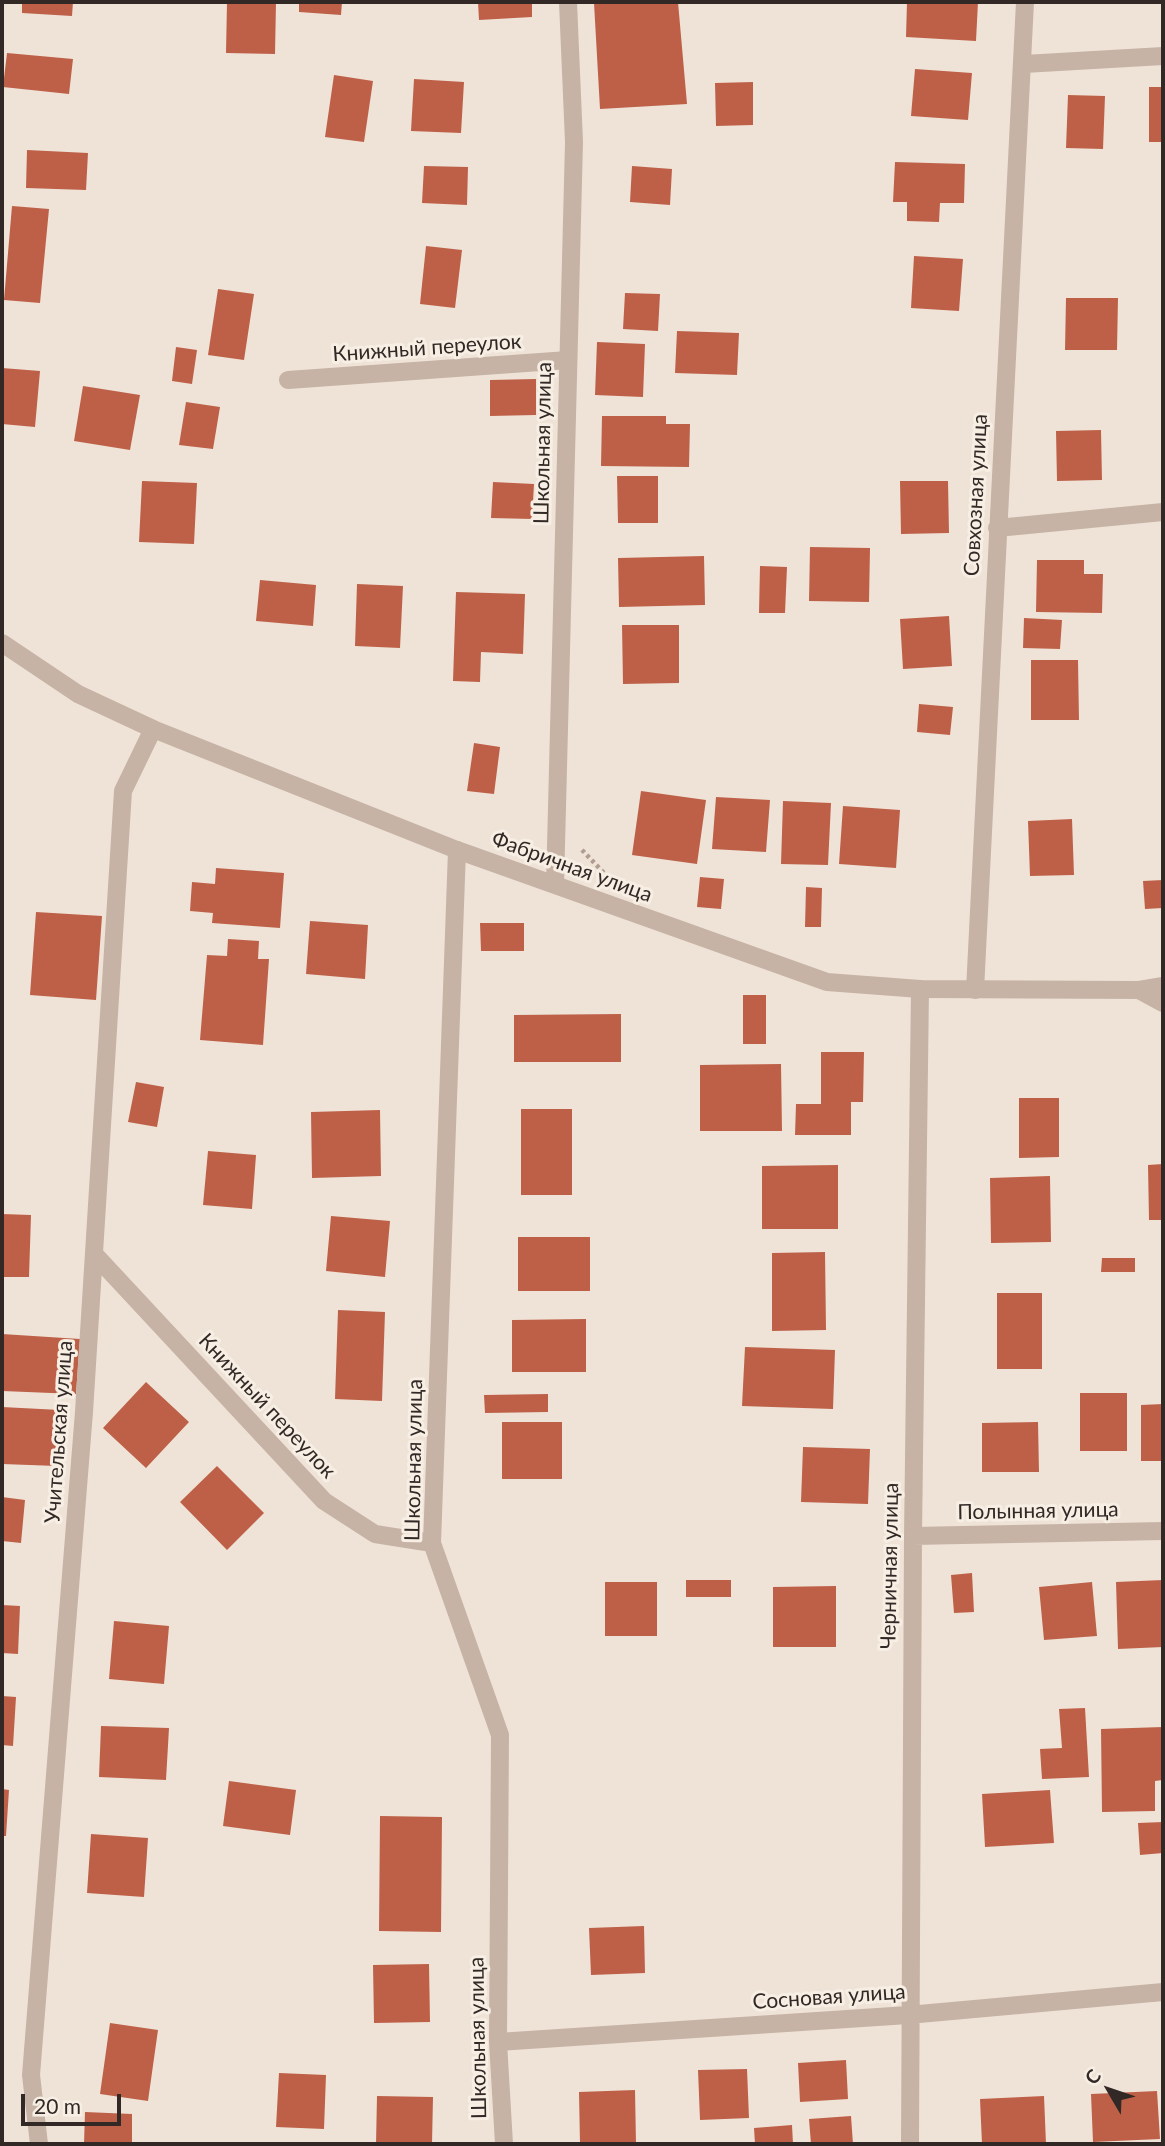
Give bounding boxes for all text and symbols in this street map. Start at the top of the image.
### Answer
street label: Книжный переулок [332,329,522,367]
street label: Школьная улица [529,362,557,524]
street label: Совхозная улица [959,413,993,577]
street label: Фабричная улица [488,826,656,908]
street label: Книжный переулок [193,1328,341,1484]
street label: Учительская улица [40,1340,78,1524]
street label: Школьная улица [400,1379,428,1541]
street label: Черничная улица [876,1483,904,1649]
street label: Полынная улица [957,1497,1119,1525]
street label: Школьная улица [464,1957,492,2119]
street label: Сосновая улица [752,1979,906,2015]
north arrow [1074,2055,1144,2125]
text: С [1079,2064,1105,2089]
scale bar [24,2080,124,2124]
text: 20 m [34,2093,81,2118]

